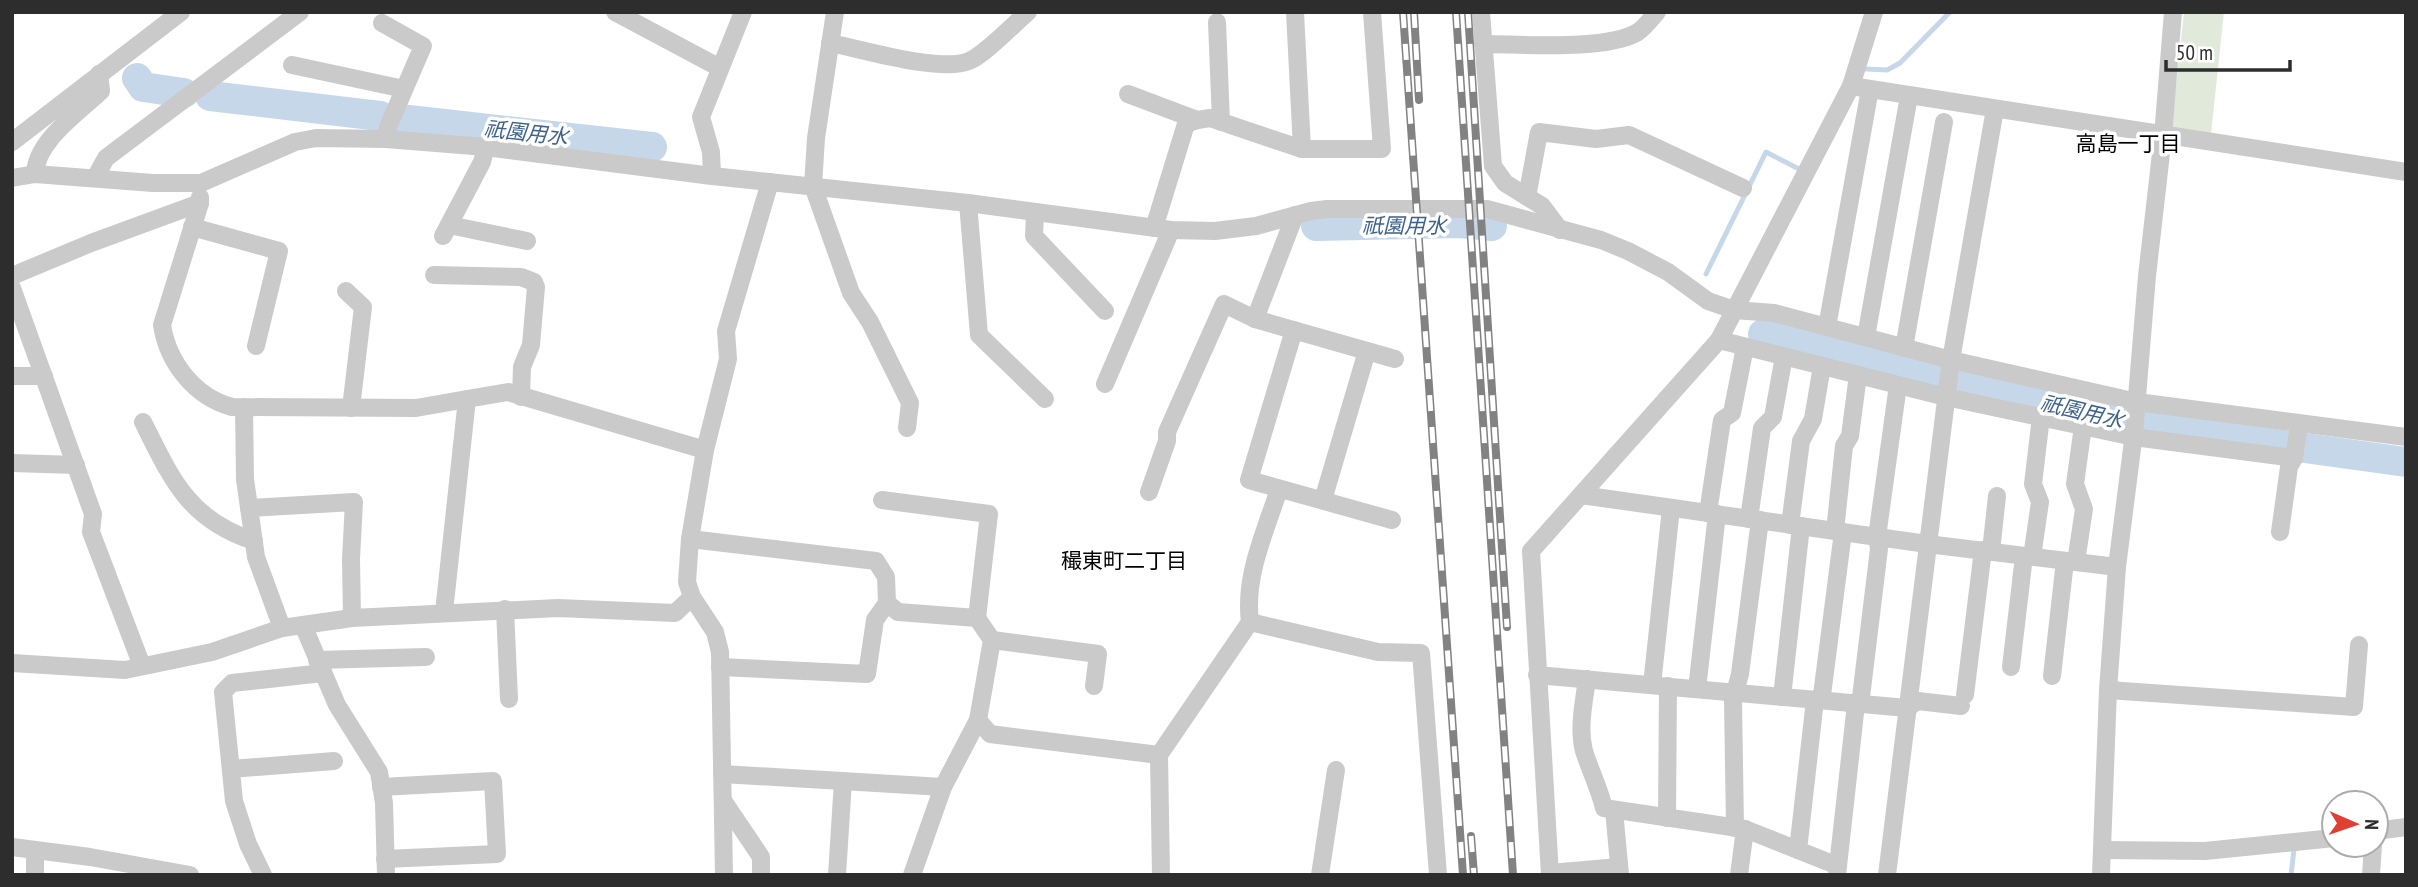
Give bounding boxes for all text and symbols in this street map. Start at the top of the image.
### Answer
scale bar [2166,28,2290,72]
text: 50 m [2176,39,2213,66]
water label: 祇園用水 [483,115,571,151]
district label: 高島一丁目 [2076,130,2181,157]
water label: 祇園用水 [1362,212,1448,239]
water label: 祇園用水 [2038,389,2128,435]
district label: 穝東町二丁目 [1061,547,1187,574]
north arrow [2320,789,2390,859]
text: N [2360,819,2384,830]

